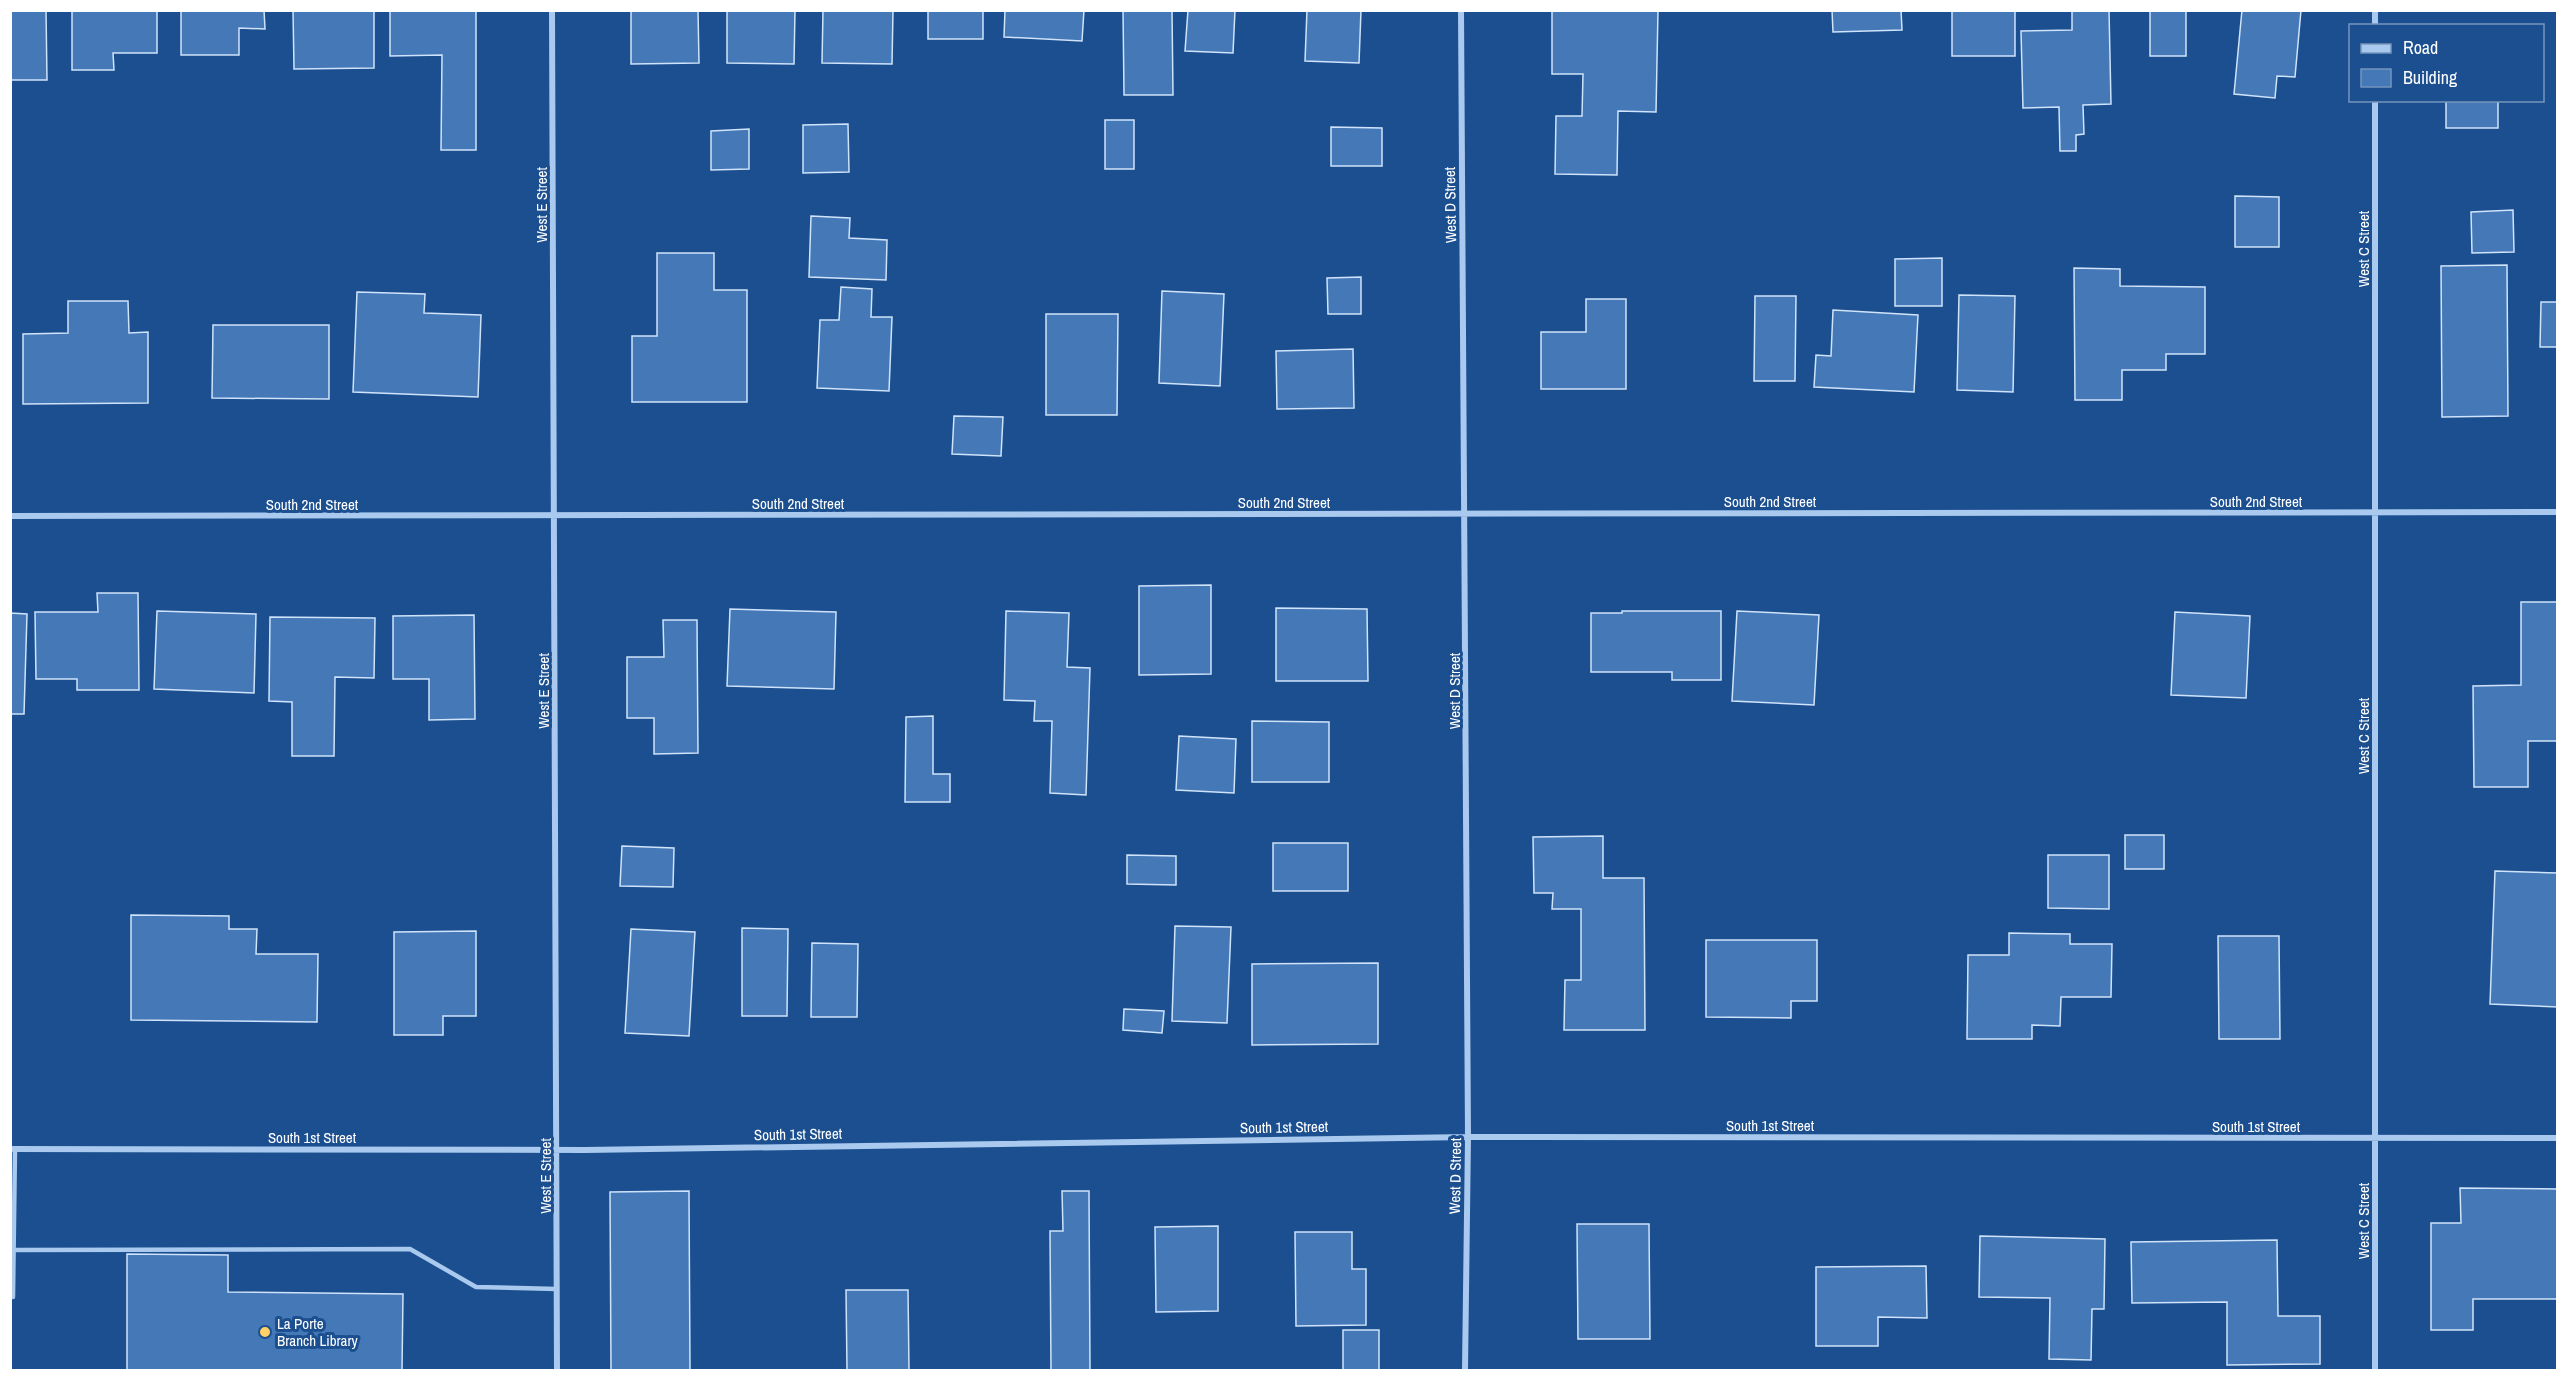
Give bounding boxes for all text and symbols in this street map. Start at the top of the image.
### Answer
legend [2349,24,2544,102]
text: Road [2403,35,2438,60]
text: Building [2403,65,2458,90]
street label: West D Street [1439,166,1461,243]
street label: West E Street [531,167,552,243]
street label: West C Street [2353,210,2374,287]
street label: South 2nd Street [1724,491,1817,512]
street label: South 2nd Street [2210,491,2303,512]
street label: South 2nd Street [1238,492,1331,513]
street label: South 2nd Street [752,493,845,514]
street label: South 2nd Street [266,494,359,515]
street label: West D Street [1444,652,1465,729]
street label: West E Street [533,653,554,729]
street label: West C Street [2353,697,2374,774]
street label: South 1st Street [1726,1115,1815,1136]
street label: South 1st Street [1240,1116,1329,1138]
street label: South 1st Street [2212,1116,2301,1137]
street label: South 1st Street [754,1123,843,1145]
street label: South 1st Street [268,1127,357,1148]
street label: West D Street [1444,1137,1466,1214]
street label: West E Street [535,1138,556,1214]
street label: West C Street [2353,1182,2374,1259]
place label: La Porte Branch Library [277,1313,359,1351]
marker: La Porte Branch Library [258,1325,272,1339]

